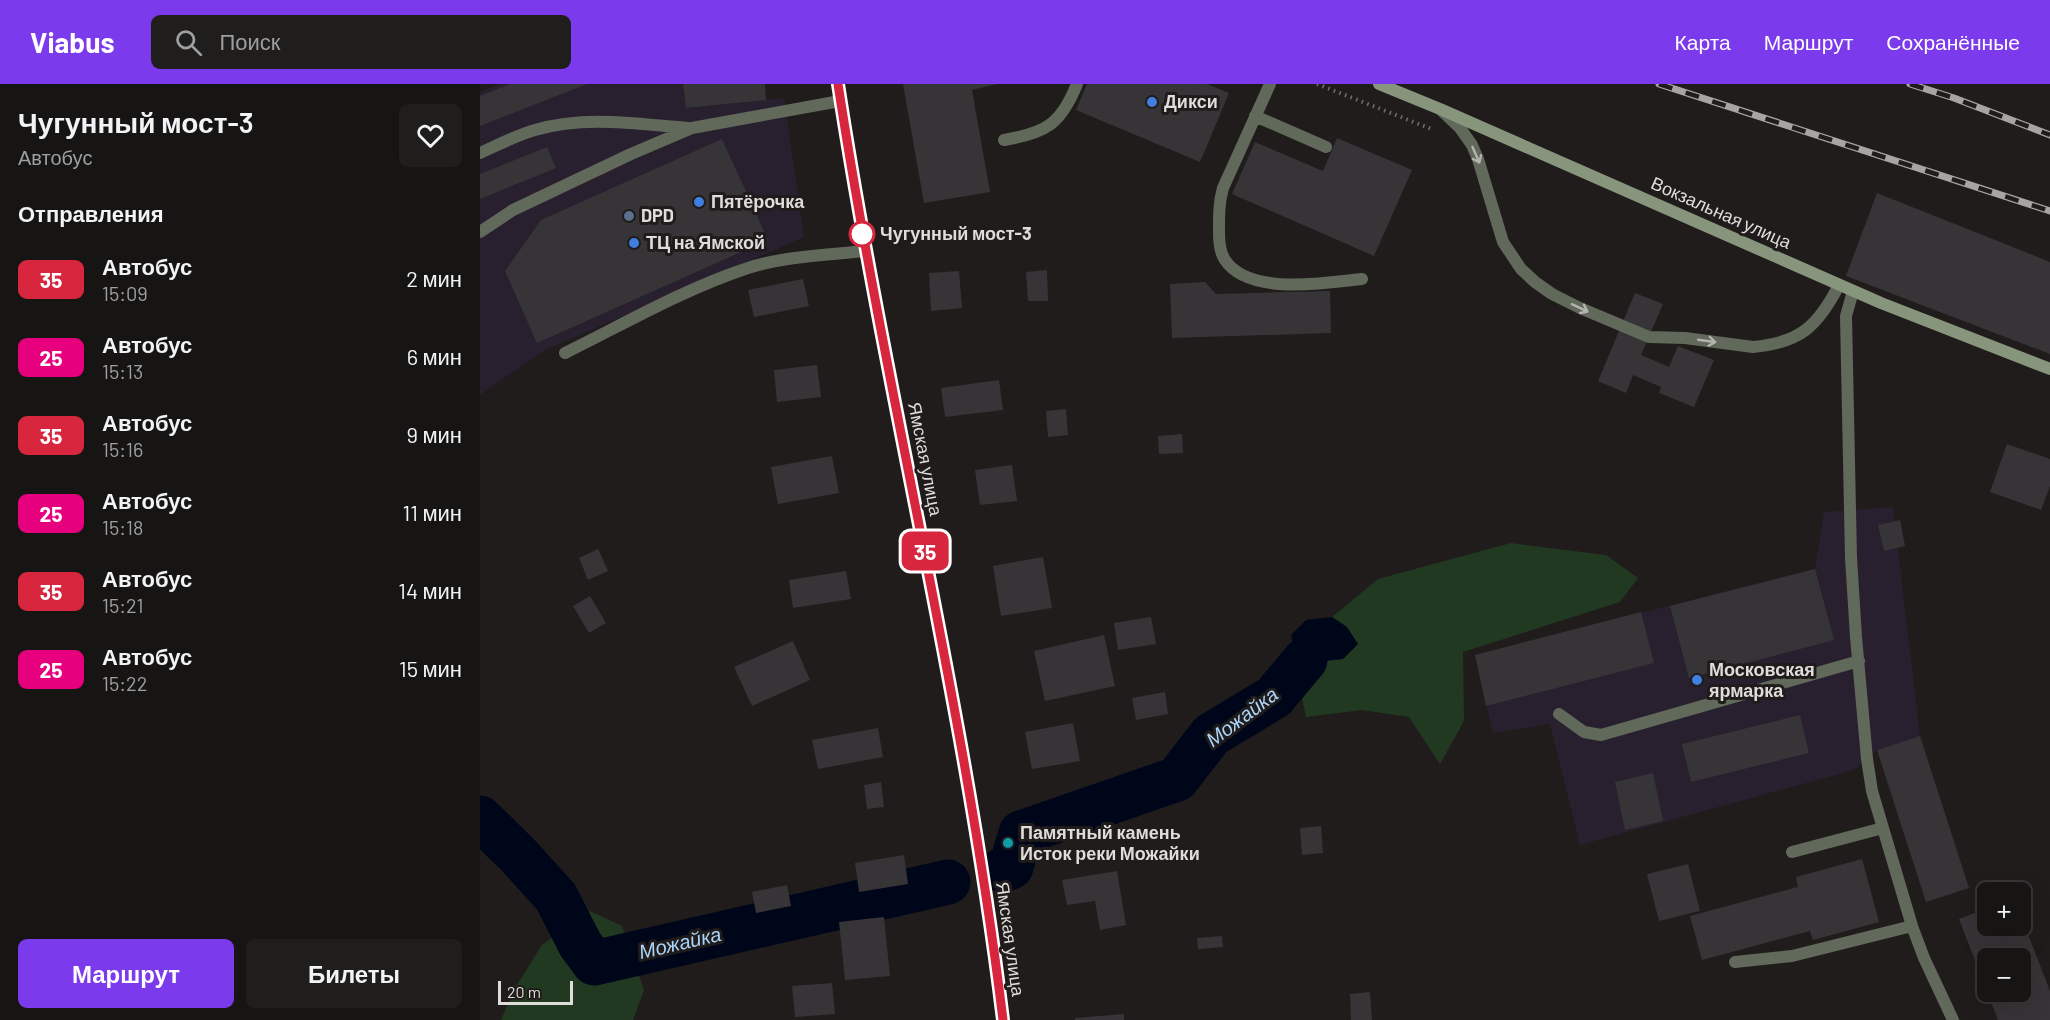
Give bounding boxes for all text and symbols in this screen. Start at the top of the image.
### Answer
search box [151,15,571,69]
text: Viabus [30,25,115,59]
icon: search [172,26,205,59]
text: Поиск [220,28,280,54]
text: Карта [1675,29,1731,54]
text: Маршрут [1764,29,1853,54]
text: Сохранённые [1886,29,2020,54]
place label: Дикси [1164,90,1218,112]
marker: Дикси [1145,95,1159,109]
button: heart [399,104,462,167]
text: Чугунный мост-3 [18,105,254,139]
text: Автобус [18,145,92,169]
one-way arrow [1470,145,1482,163]
street label: Вокзальная улица [1648,171,1796,253]
place label: Пятёрочка [711,190,805,212]
marker: Пятёрочка [692,195,706,209]
text: Отправления [18,200,164,226]
place label: DPD [641,204,674,226]
marker: DPD [622,209,636,223]
marker: Чугунный мост-3 [849,221,875,247]
place label: Чугунный мост-3 [880,222,1032,244]
place label: ТЦ на Ямской [646,231,765,253]
marker: ТЦ на Ямской [627,236,641,250]
text: Автобус [102,253,192,279]
text: 2 мин [406,265,462,291]
text: 35 [40,267,62,292]
text: 15:09 [102,281,148,305]
one-way arrow [1570,302,1588,314]
text: Автобус [102,331,192,357]
one-way arrow [1697,336,1717,347]
text: 6 мин [407,343,462,369]
text: 25 [39,345,63,370]
text: 15:13 [102,359,143,383]
street label: Ямская улица [904,400,948,519]
text: Автобус [102,409,192,435]
text: 9 мин [407,421,462,447]
text: 35 [40,423,62,448]
text: 15:16 [102,437,143,461]
text: Автобус [102,487,192,513]
text: 11 мин [403,499,462,525]
text: 25 [39,501,63,526]
text: 15:18 [102,515,143,539]
line badge: 35 [898,532,952,570]
text: 35 [914,539,936,564]
text: Автобус [102,565,192,591]
text: 14 мин [398,577,462,603]
text: 35 [40,579,62,604]
text: 15:21 [102,593,144,617]
text: Автобус [102,643,192,669]
text: 15 мин [399,655,462,681]
text: 25 [39,657,63,682]
place label: Московская ярмарка [1708,658,1815,701]
text: 15:22 [102,671,148,695]
marker: Московская ярмарка [1690,673,1704,687]
water label: Можайка [1201,681,1282,751]
place label: Памятный камень Исток реки Можайки [1020,821,1200,864]
marker: Памятный камень Исток реки Можайки [1001,836,1015,850]
street label: Ямская улица [992,880,1030,999]
map controls [1977,882,2031,1002]
button: + [1977,882,2031,936]
water label: Можайка [636,921,723,963]
button: Маршрут [18,939,234,1008]
button: Билеты [246,939,462,1008]
button: − [1977,948,2031,1002]
scale bar [498,978,573,1006]
text: 20 m [507,982,541,1001]

